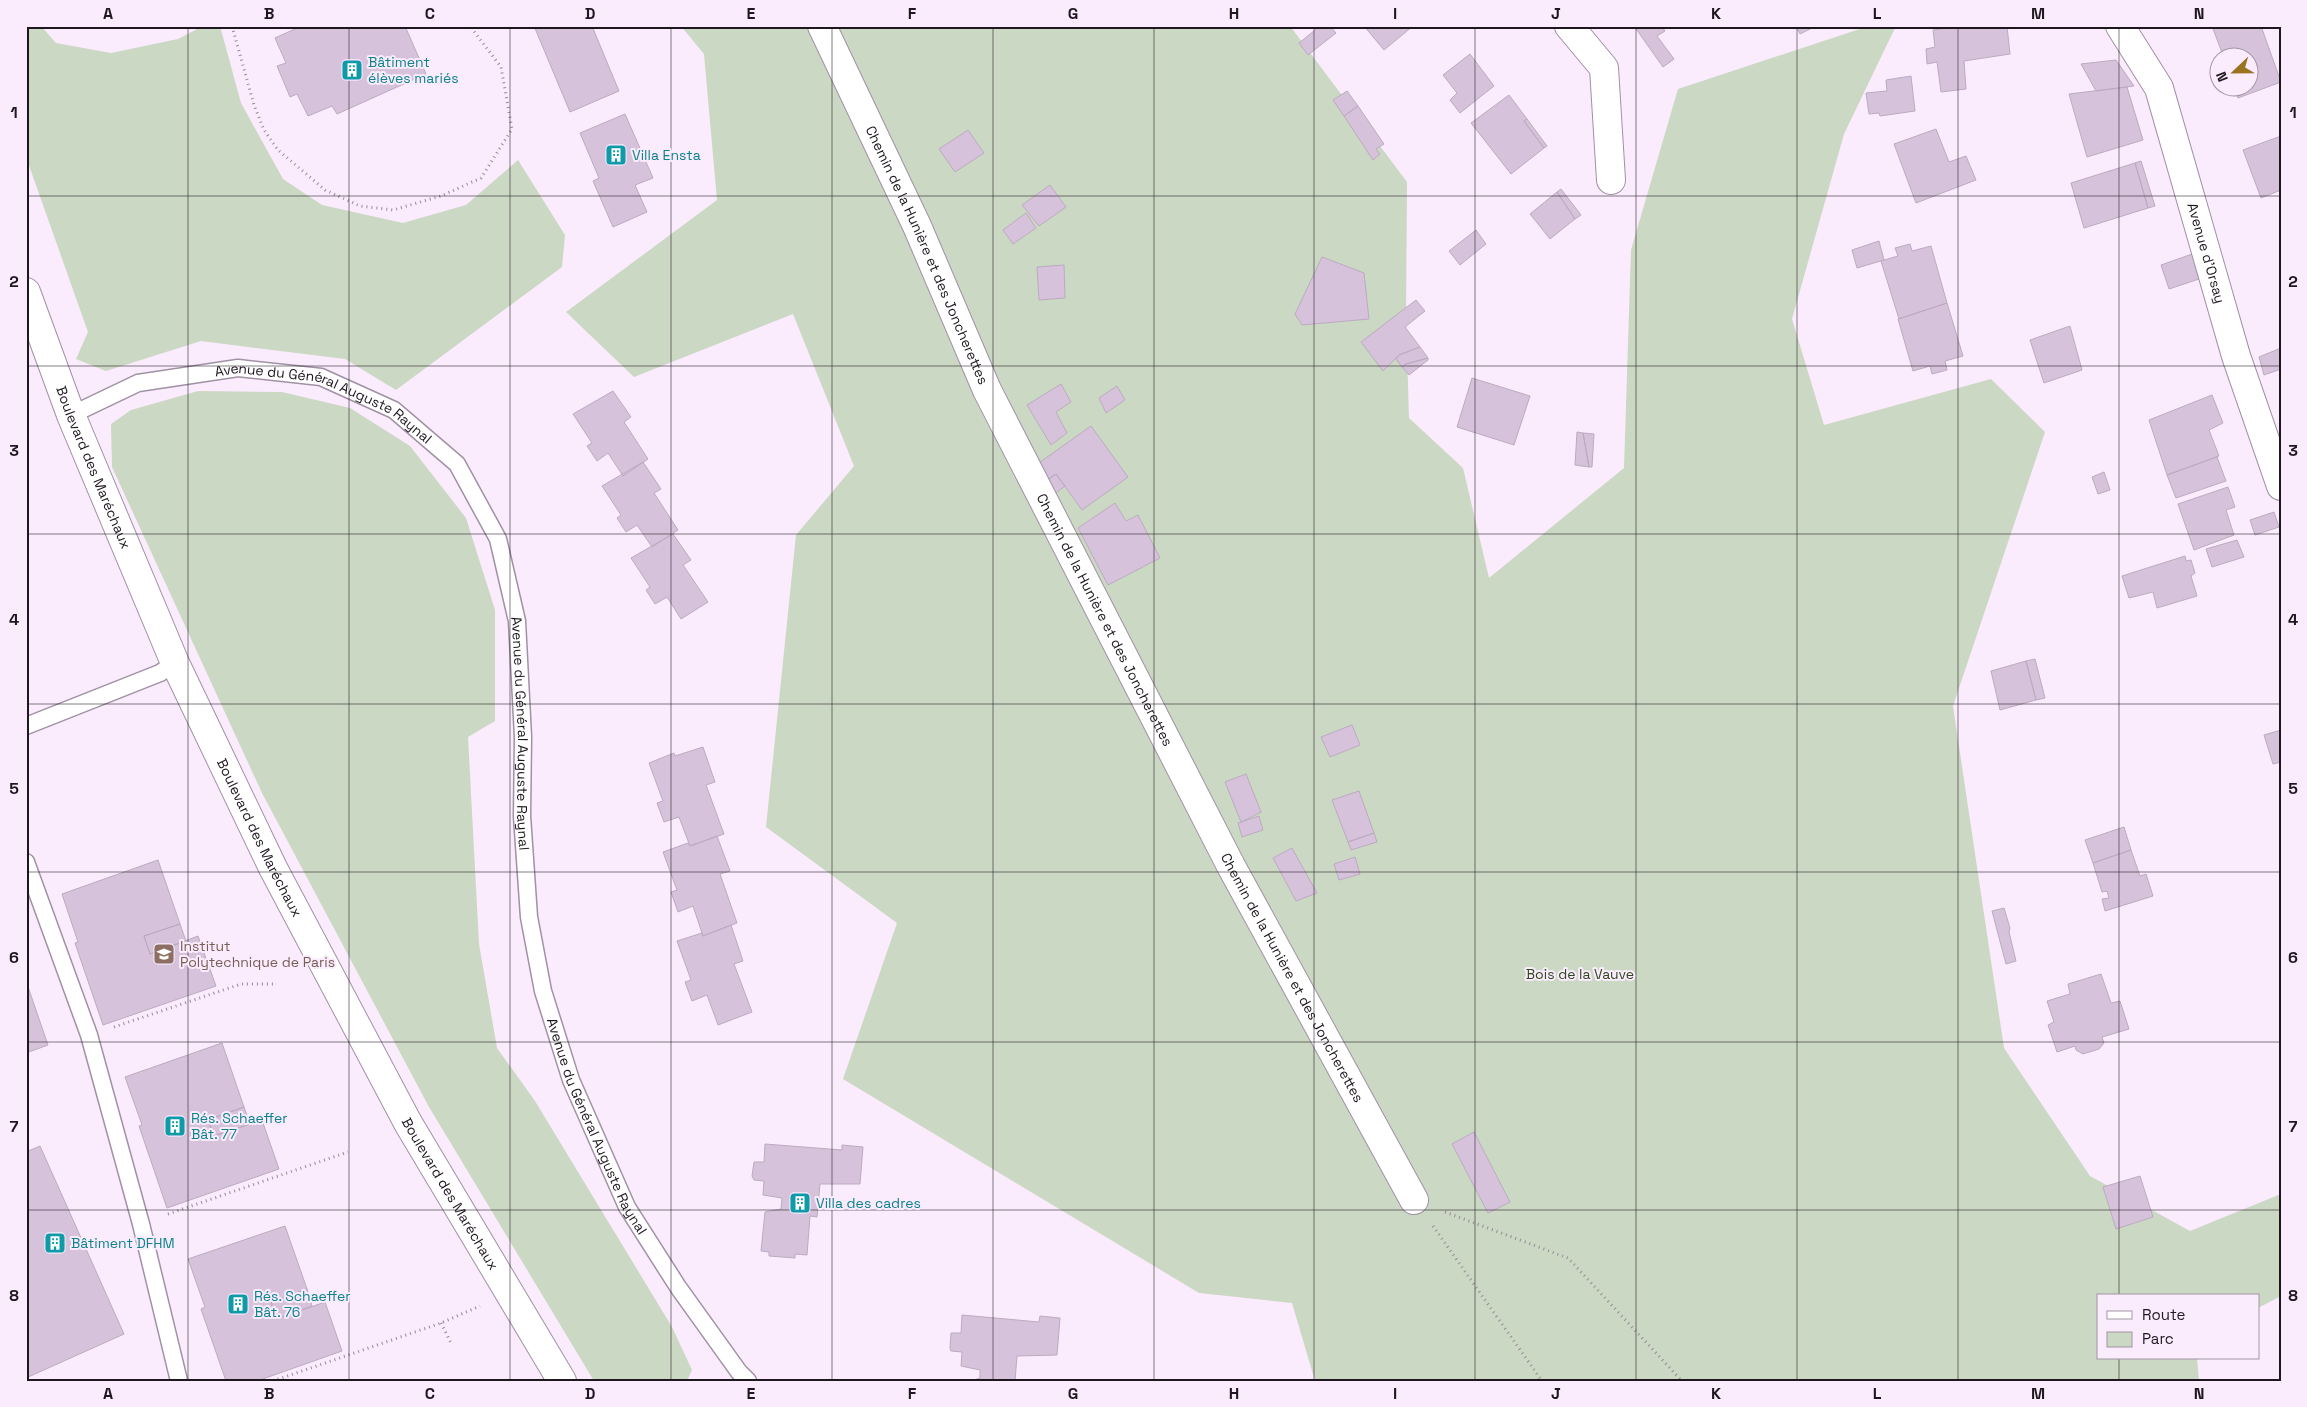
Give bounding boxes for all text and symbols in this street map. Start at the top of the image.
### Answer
text: A [103,3,113,24]
text: B [264,3,274,24]
text: C [425,3,435,24]
text: D [585,3,595,24]
text: E [747,3,756,24]
text: F [908,3,917,24]
text: G [1068,3,1078,24]
text: H [1229,3,1239,24]
text: I [1393,3,1397,24]
text: J [1551,3,1561,24]
text: K [1711,3,1721,24]
text: L [1873,3,1882,24]
text: M [2031,3,2045,24]
text: N [2194,3,2204,24]
north arrow [2210,48,2260,98]
place label: Bâtiment élèves mariés [368,53,459,87]
building icon: Bâtiment élèves mariés [340,58,364,82]
text: N [2212,69,2232,85]
text: 1 [10,102,18,123]
text: 1 [2289,102,2297,123]
street label: Chemin de la Hunière et des Joncherettes [862,123,993,387]
building icon: Villa Ensta [604,143,628,167]
place label: Villa Ensta [632,146,701,164]
street label: Avenue d'Orsay [2183,201,2229,305]
text: 2 [9,271,19,292]
text: 2 [2288,271,2298,292]
street label: Avenue du Général Auguste Raynal [213,359,436,448]
street label: Boulevard des Maréchaux [52,383,135,552]
text: 3 [9,440,19,461]
text: 3 [2288,440,2298,461]
street label: Chemin de la Hunière et des Joncherettes [1033,490,1177,749]
text: 4 [9,609,19,630]
text: 4 [2288,609,2298,630]
street label: Avenue du Général Auguste Raynal [507,614,533,851]
street label: Boulevard des Maréchaux [213,755,306,920]
text: 5 [9,778,19,799]
text: 5 [2288,778,2298,799]
street label: Chemin de la Hunière et des Joncherettes [1217,850,1368,1105]
place label: Institut Polytechnique de Paris [180,937,335,971]
school or university icon: Institut Polytechnique de Paris [152,942,176,966]
text: 6 [9,947,19,968]
text: 6 [2288,947,2298,968]
park label: Bois de la Vauve [1526,965,1634,983]
street label: Avenue du Général Auguste Raynal [543,1015,651,1238]
place label: Rés. Schaeffer Bât. 77 [191,1109,288,1143]
building icon: Rés. Schaeffer Bât. 77 [163,1114,187,1138]
street label: Boulevard des Maréchaux [398,1114,503,1273]
text: 7 [10,1116,19,1137]
text: 7 [2289,1116,2298,1137]
building icon: Villa des cadres [788,1191,812,1215]
place label: Villa des cadres [816,1194,921,1212]
building icon: Bâtiment DFHM [43,1231,67,1255]
place label: Bâtiment DFHM [71,1234,175,1252]
text: 8 [9,1285,19,1306]
text: 8 [2288,1285,2298,1306]
place label: Rés. Schaeffer Bât. 76 [254,1287,351,1321]
building icon: Rés. Schaeffer Bât. 76 [226,1292,250,1316]
legend [2097,1294,2260,1360]
text: Route [2142,1305,2186,1324]
text: Parc [2142,1329,2174,1348]
text: A [103,1383,113,1404]
text: B [264,1383,274,1404]
text: C [425,1383,435,1404]
text: D [585,1383,595,1404]
text: E [747,1383,756,1404]
text: F [908,1383,917,1404]
text: G [1068,1383,1078,1404]
text: H [1229,1383,1239,1404]
text: I [1393,1383,1397,1404]
text: J [1551,1383,1561,1404]
text: K [1711,1383,1721,1404]
text: L [1873,1383,1882,1404]
text: M [2031,1383,2045,1404]
text: N [2194,1383,2204,1404]

